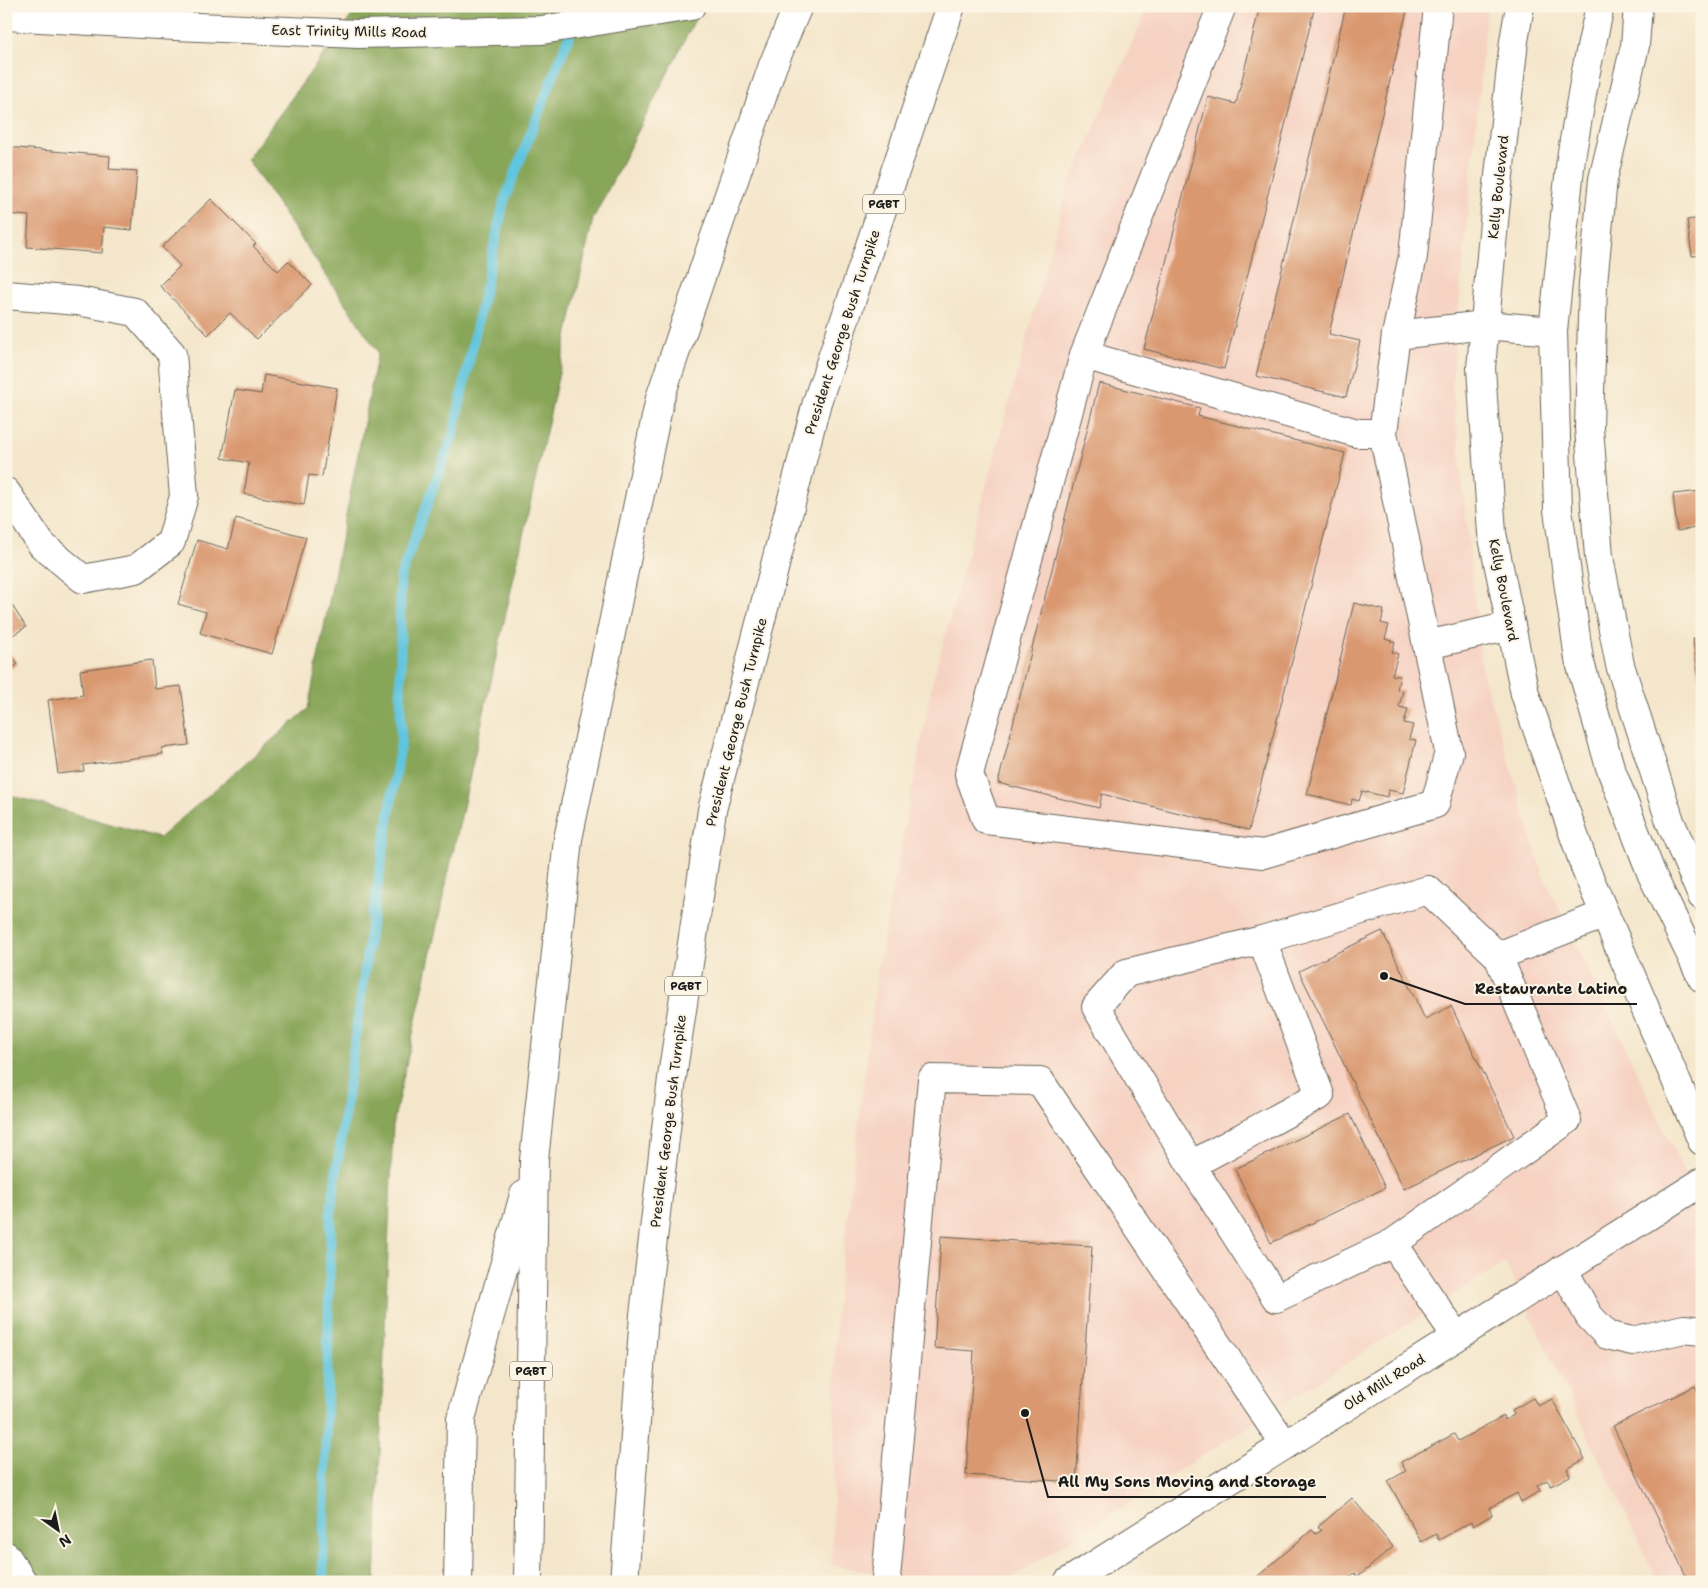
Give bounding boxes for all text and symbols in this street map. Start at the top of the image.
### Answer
street label: East Trinity Mills Road [271,21,427,41]
street label: Kelly Boulevard [1484,134,1512,240]
road number: PGBT [863,194,905,213]
street label: President George Bush Turnpike [800,227,884,437]
street label: Kelly Boulevard [1485,537,1523,643]
street label: President George Bush Turnpike [701,616,771,828]
callout: Restaurante Latino [1465,974,1637,1004]
road number: PGBT [665,976,707,996]
text: Restaurante Latino [1475,979,1627,999]
street label: President George Bush Turnpike [646,1013,690,1229]
street label: Old Mill Road [1340,1350,1429,1414]
road number: PGBT [510,1362,552,1380]
callout: All My Sons Moving and Storage [1048,1467,1326,1497]
text: All My Sons Moving and Storage [1058,1472,1316,1492]
north arrow [32,1506,82,1556]
text: N [56,1530,75,1551]

